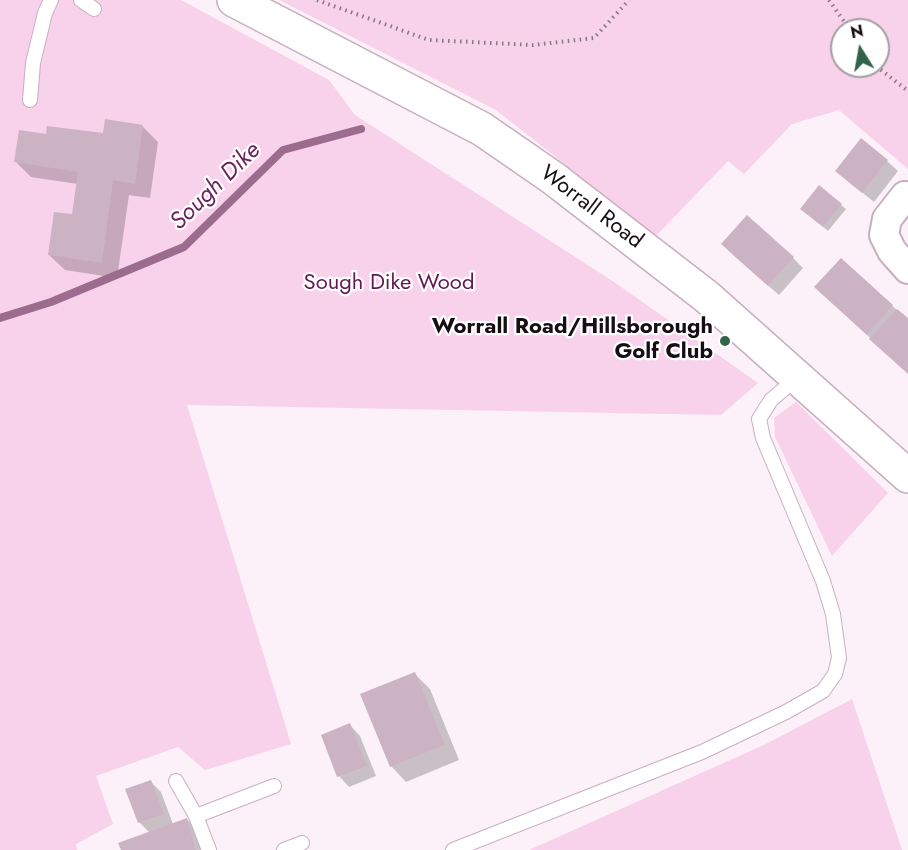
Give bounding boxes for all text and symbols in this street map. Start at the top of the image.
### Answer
north arrow [830,18,890,78]
text: N [848,19,865,44]
water label: Sough Dike [165,137,267,237]
street label: Worrall Road [534,161,648,255]
park label: Sough Dike Wood [304,271,474,297]
place label: Worrall Road/Hillsborough Golf Club [432,315,713,366]
marker: Worrall Road/Hillsborough Golf Club [718,334,732,348]

